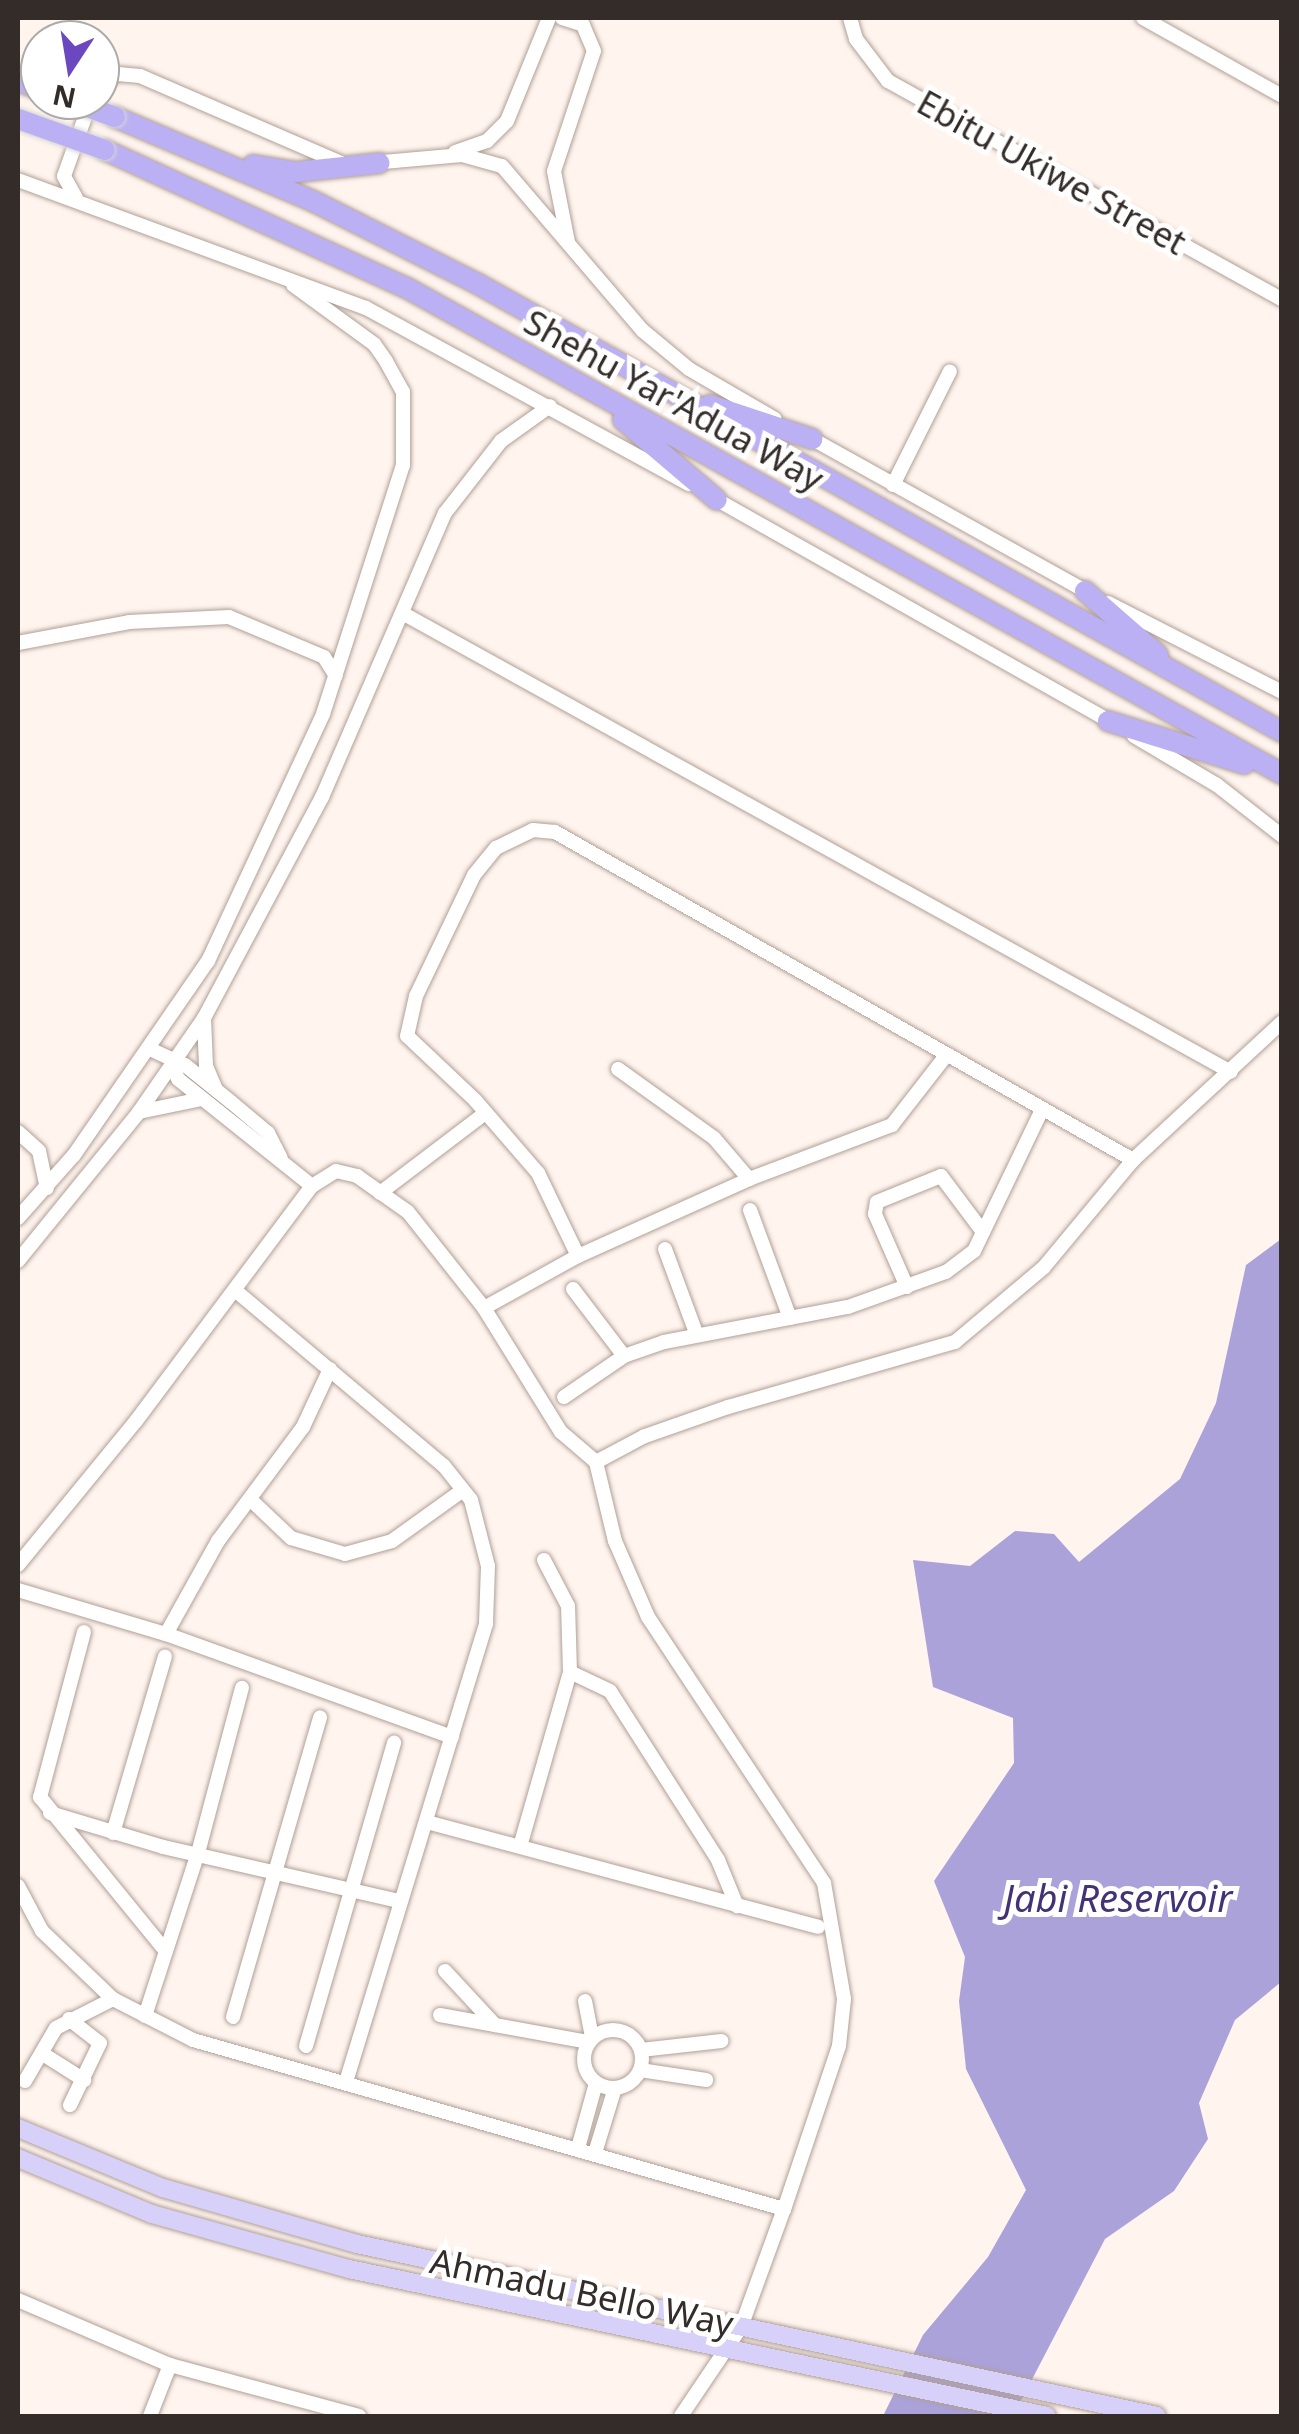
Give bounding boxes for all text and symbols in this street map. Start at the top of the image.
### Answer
north arrow [20,20,120,120]
text: N [49,76,79,118]
street label: Ebitu Ukiwe Street [910,81,1194,263]
street label: Shehu Yar'Adua Way [517,300,831,500]
water label: Jabi Reservoir [1004,1875,1232,1921]
street label: Ahmadu Bello Way [427,2239,737,2345]

